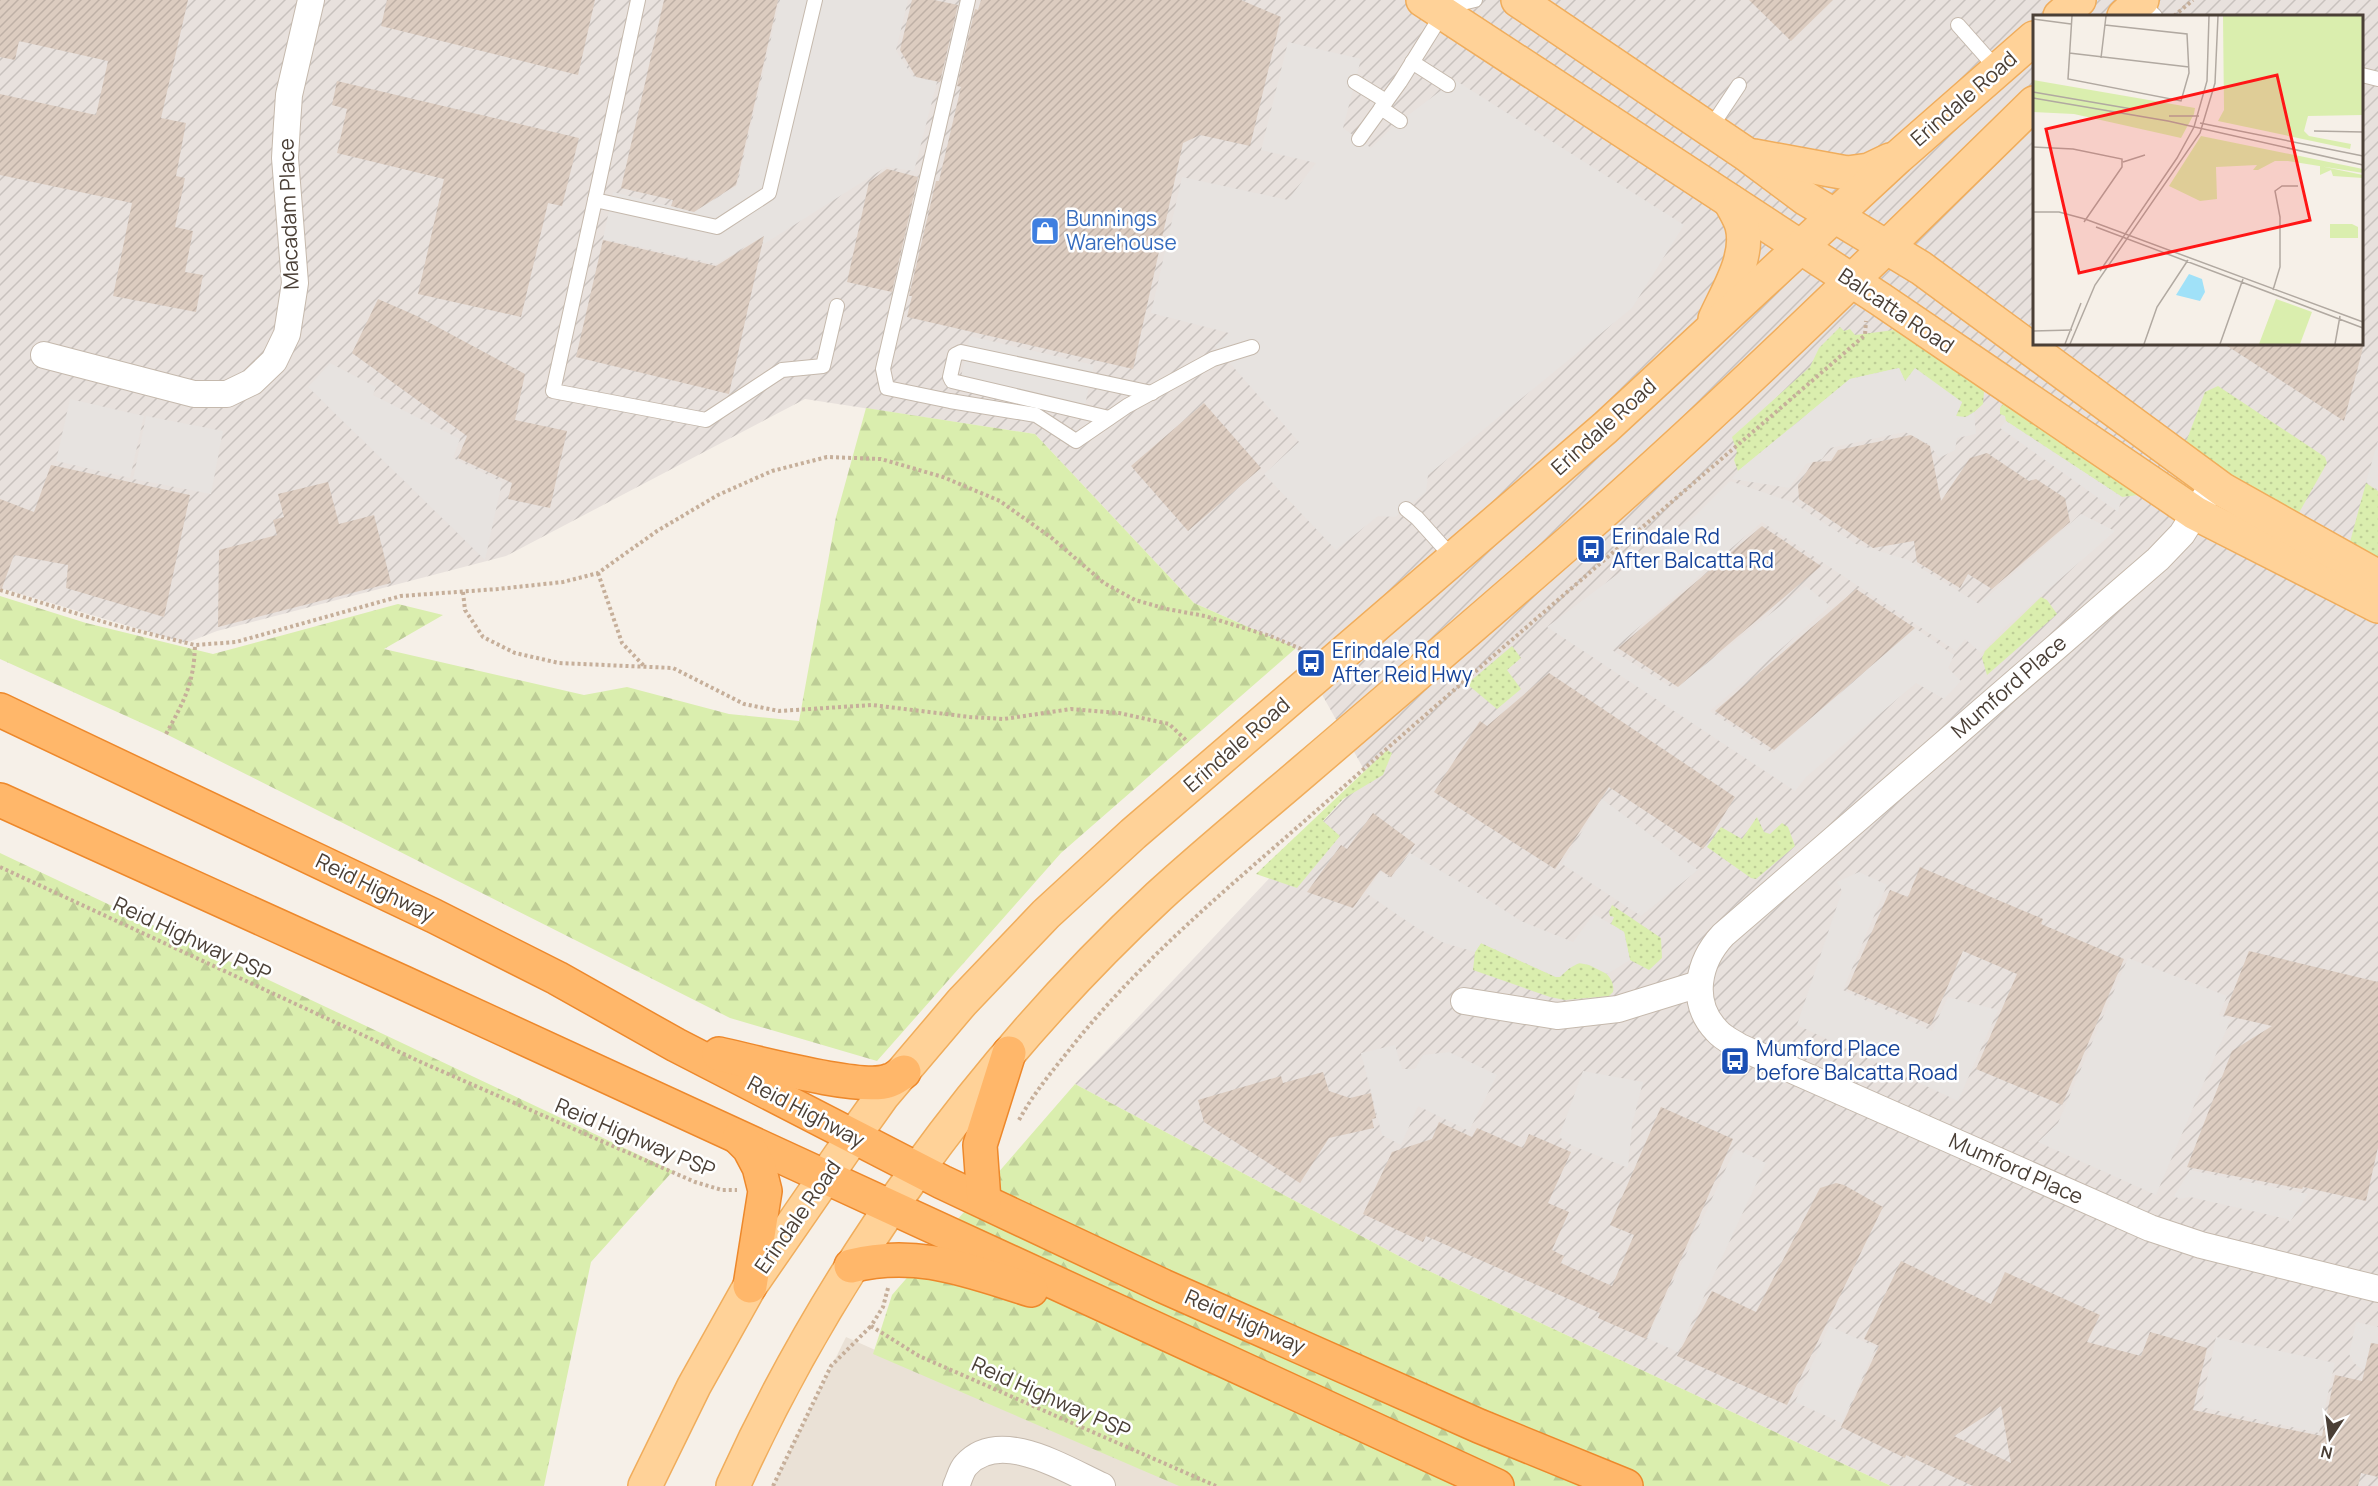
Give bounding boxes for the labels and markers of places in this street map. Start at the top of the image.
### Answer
place label: Bunnings Warehouse [1066,204,1177,256]
shop icon: Bunnings Warehouse [1029,215,1061,247]
place label: Erindale Rd After Balcatta Rd [1612,522,1774,574]
bus stop icon: Erindale Rd After Balcatta Rd [1575,533,1607,565]
place label: Erindale Rd After Reid Hwy [1332,636,1473,688]
bus stop icon: Erindale Rd After Reid Hwy [1295,647,1327,679]
place label: Mumford Place before Balcatta Road [1756,1034,1958,1086]
bus stop icon: Mumford Place before Balcatta Road [1719,1045,1751,1077]

